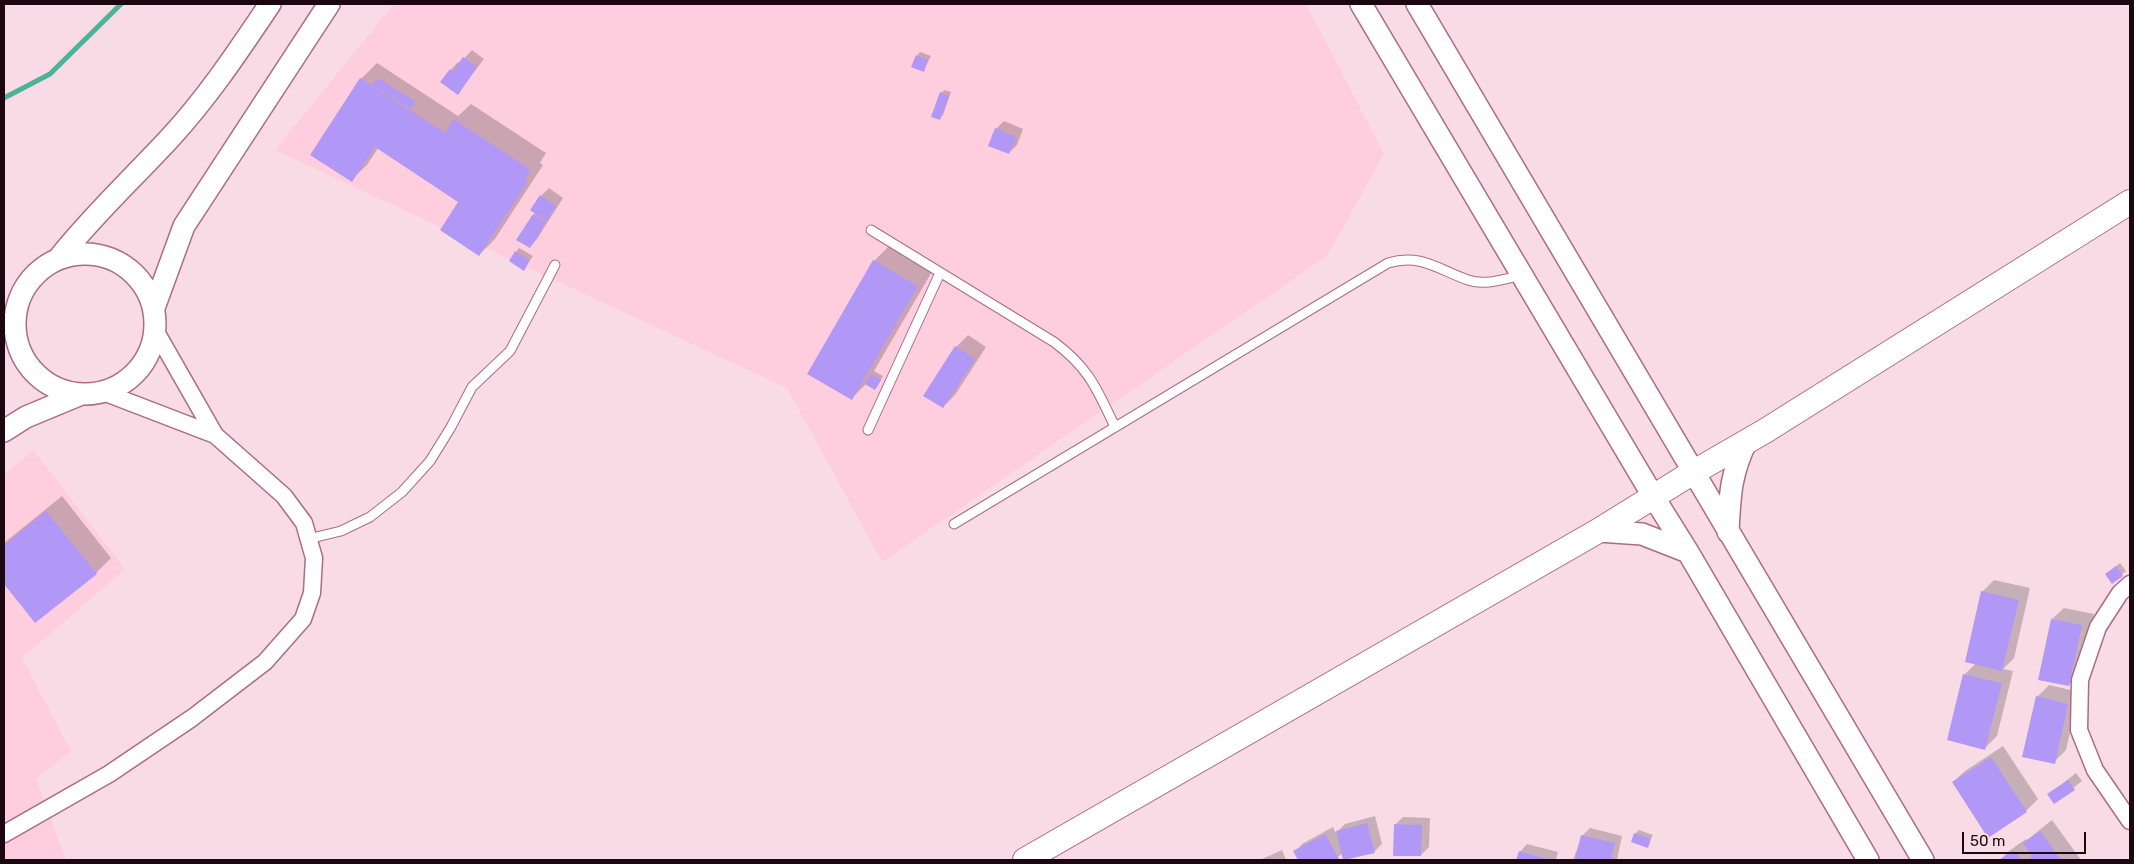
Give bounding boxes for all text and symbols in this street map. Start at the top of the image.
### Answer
scale bar [1964,822,2088,854]
text: 50 m [1970,832,2005,850]

